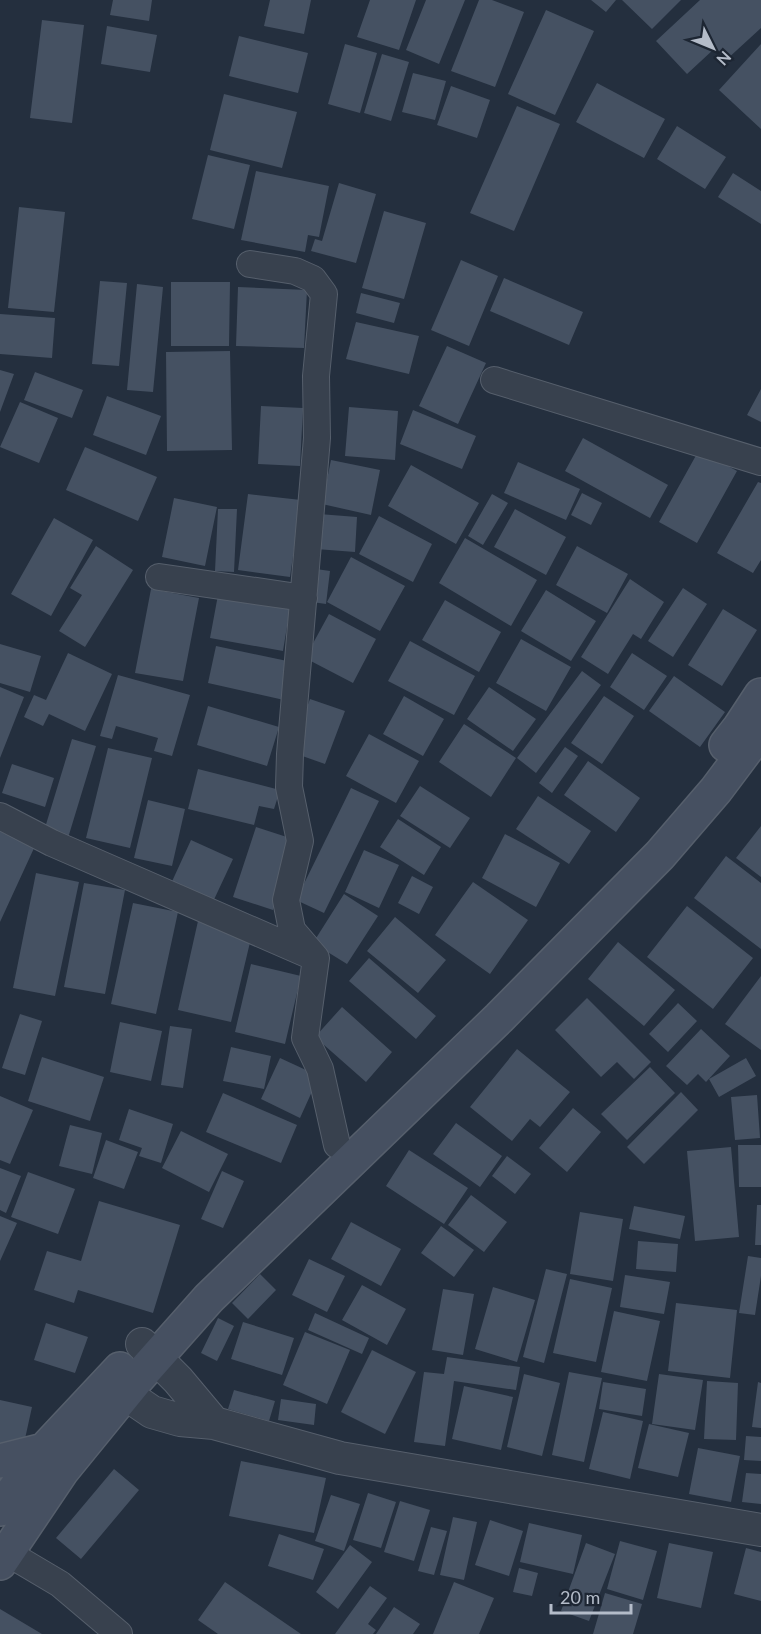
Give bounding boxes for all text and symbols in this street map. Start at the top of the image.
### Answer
north arrow [683,18,743,78]
text: N [713,48,735,70]
scale bar [551,1577,630,1615]
text: 20 m [560,1586,600,1608]

